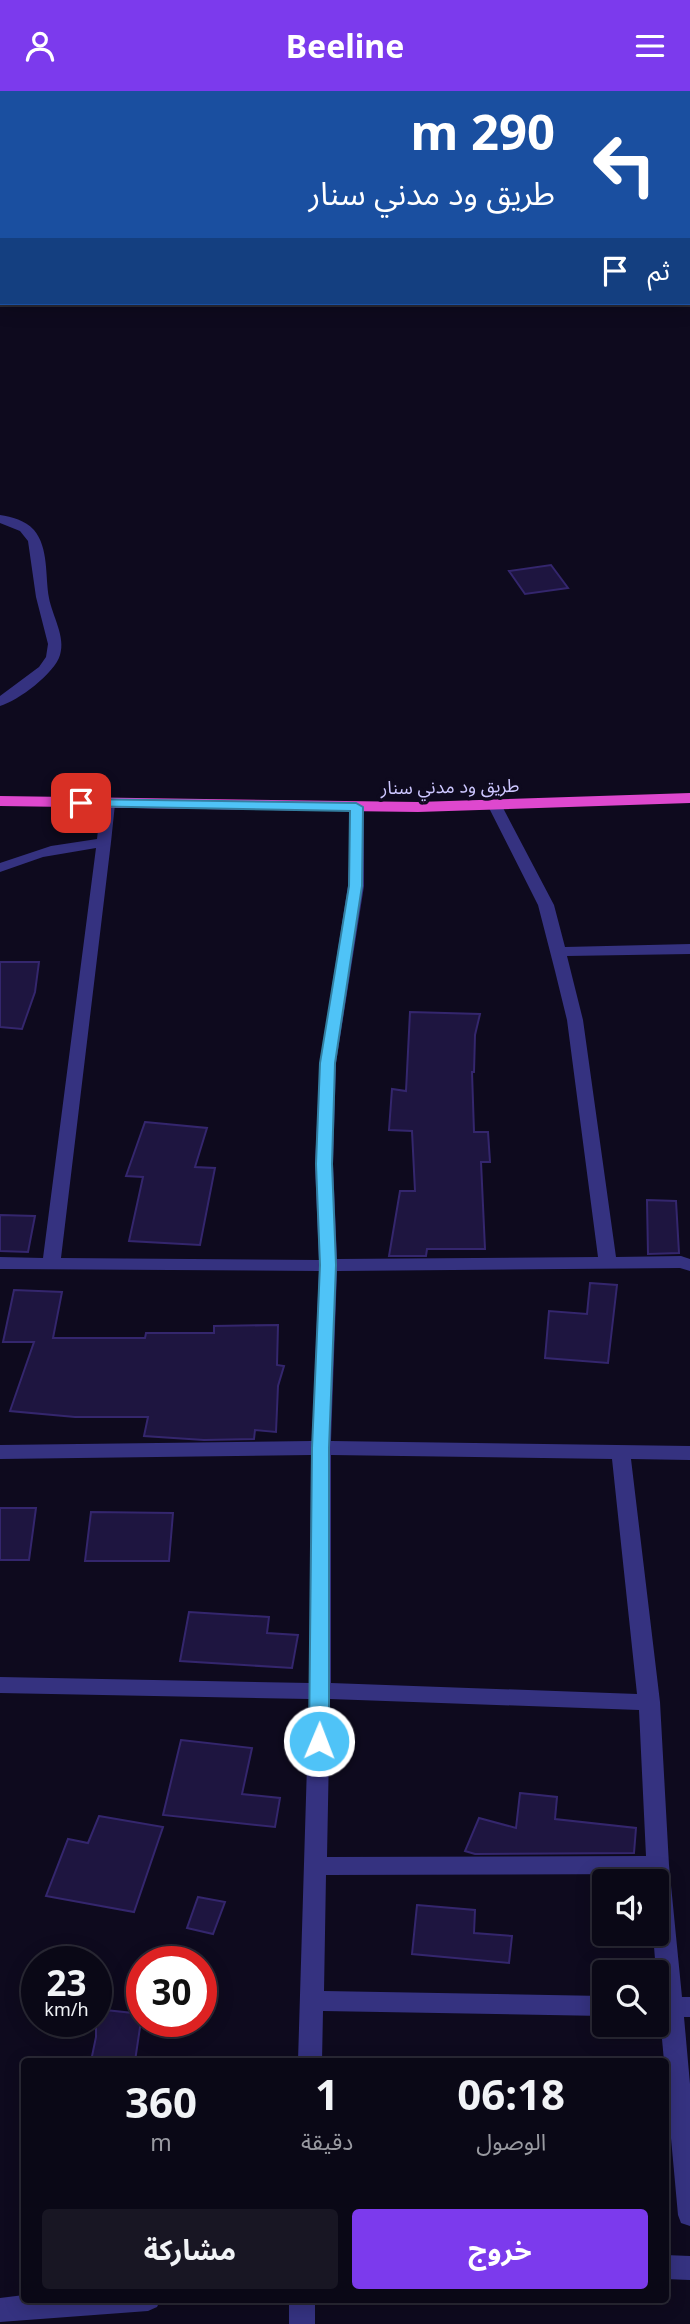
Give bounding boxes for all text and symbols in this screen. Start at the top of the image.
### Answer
text: Beeline [286,24,404,67]
icon: person [21,27,59,65]
icon: menu [631,27,669,65]
text: 290 m [410,98,555,164]
icon: left [579,119,670,210]
text: طريق ود مدني سنار [309,171,555,214]
icon: arrive [596,252,634,290]
text: ثم [648,252,670,288]
pin [51,773,111,833]
street label: طريق ود مدني سنار [379,773,520,801]
icon: arrive [62,784,100,822]
position arrow [282,1704,356,1778]
map controls [592,1869,669,2037]
button: sound [592,1869,669,1946]
speed limit sign: 30 [126,1946,217,2037]
text: 23 [46,1959,87,2006]
button: search [592,1960,669,2037]
text: km/h [44,1997,89,2021]
text: 1 [315,2065,339,2122]
text: 06:18 [457,2065,565,2122]
text: 360 [125,2073,197,2130]
text: دقيقة [301,2125,353,2157]
text: الوصول [476,2125,546,2157]
text: m [150,2126,172,2158]
button: مشاركة [42,2209,338,2289]
button: خروج [352,2209,648,2289]

